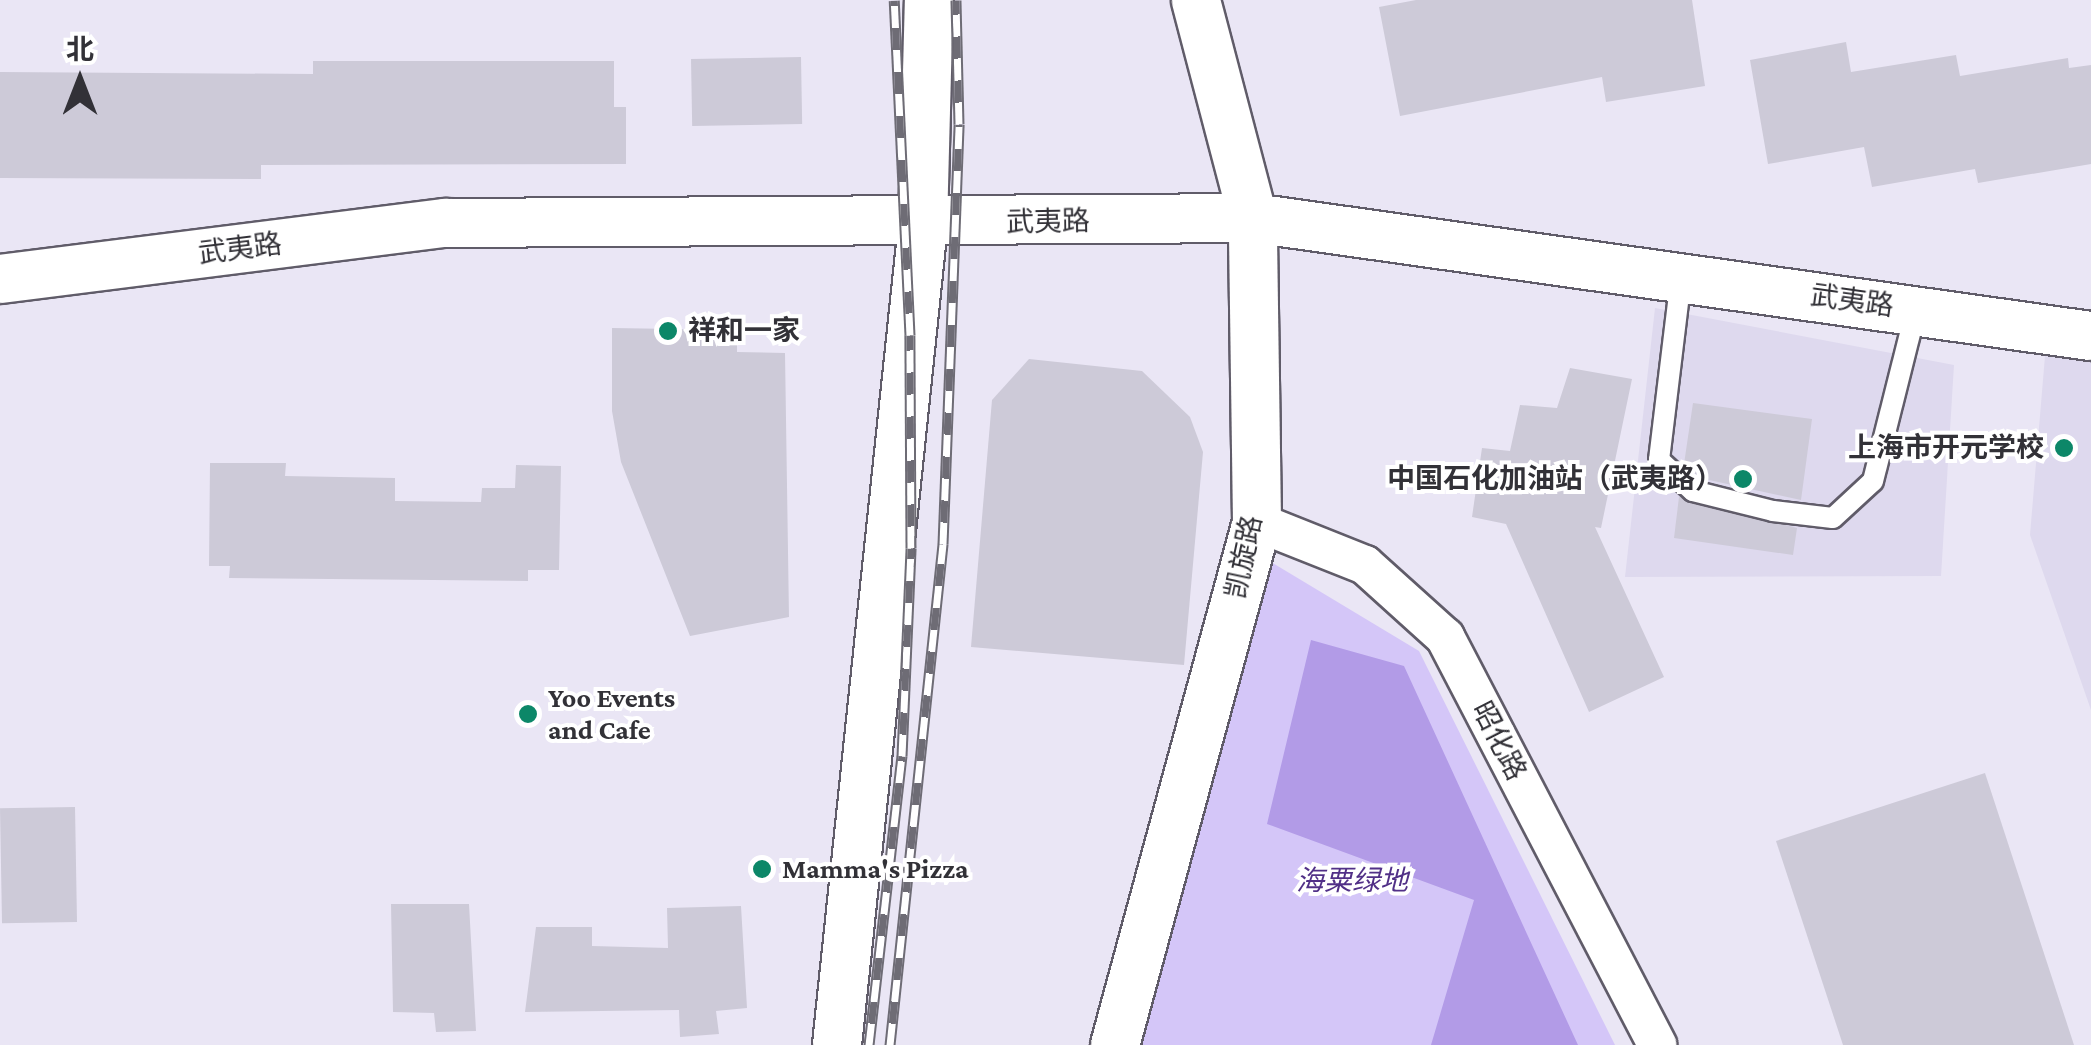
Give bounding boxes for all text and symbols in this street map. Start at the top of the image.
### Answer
north arrow [30,30,130,130]
text: 北 [66,34,94,65]
street label: 武夷路 [1006,204,1090,240]
street label: 武夷路 [196,227,284,271]
street label: 武夷路 [1808,279,1896,323]
place label: 祥和一家 [688,314,800,348]
marker: 祥和一家 [657,320,679,342]
place label: 上海市开元学校 [1848,431,2044,465]
marker: 上海市开元学校 [2053,437,2075,459]
place label: 中国石化加油站（武夷路） [1387,462,1723,496]
marker: 中国石化加油站（武夷路） [1732,468,1754,490]
street label: 凯旋路 [1219,512,1269,602]
place label: Yoo Events and Cafe [548,681,675,747]
street label: 昭化路 [1465,696,1533,786]
marker: Yoo Events and Cafe [517,703,539,725]
place label: Mamma's Pizza [782,852,969,886]
marker: Mamma's Pizza [751,858,773,880]
park label: 海粟绿地 [1296,864,1408,898]

